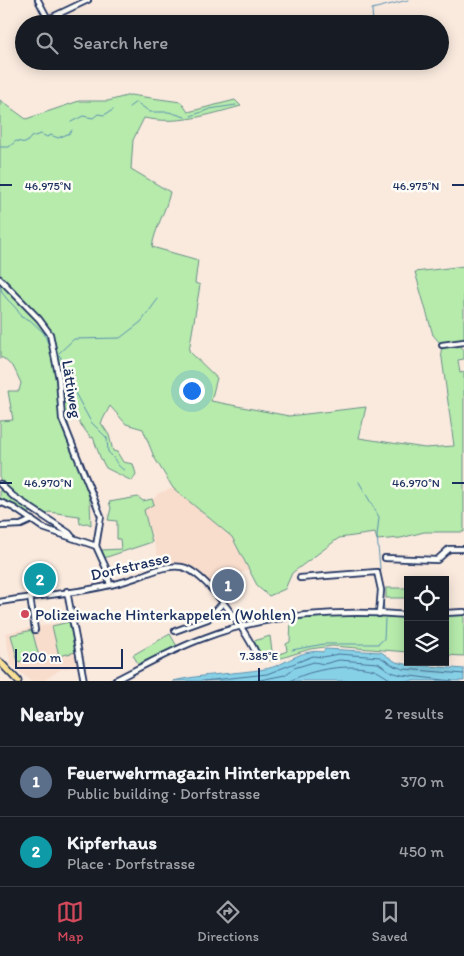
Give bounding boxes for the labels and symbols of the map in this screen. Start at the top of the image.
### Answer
text: 46.975°N [25,179,71,193]
text: 46.975°N [393,179,439,193]
street label: Lättiweg [58,359,86,420]
your location [179,378,205,404]
text: 46.970°N [24,476,72,490]
text: 46.970°N [392,476,440,490]
street label: Dorfstrasse [89,548,172,584]
pin: 2 [24,560,56,598]
pin: 1 [212,566,244,604]
place label: Polizeiwache Hinterkappelen (Wohlen) [35,605,296,624]
marker: Polizeiwache Hinterkappelen (Wohlen) [19,608,31,620]
scale bar [15,646,122,669]
text: 7.385°E [240,649,279,663]

